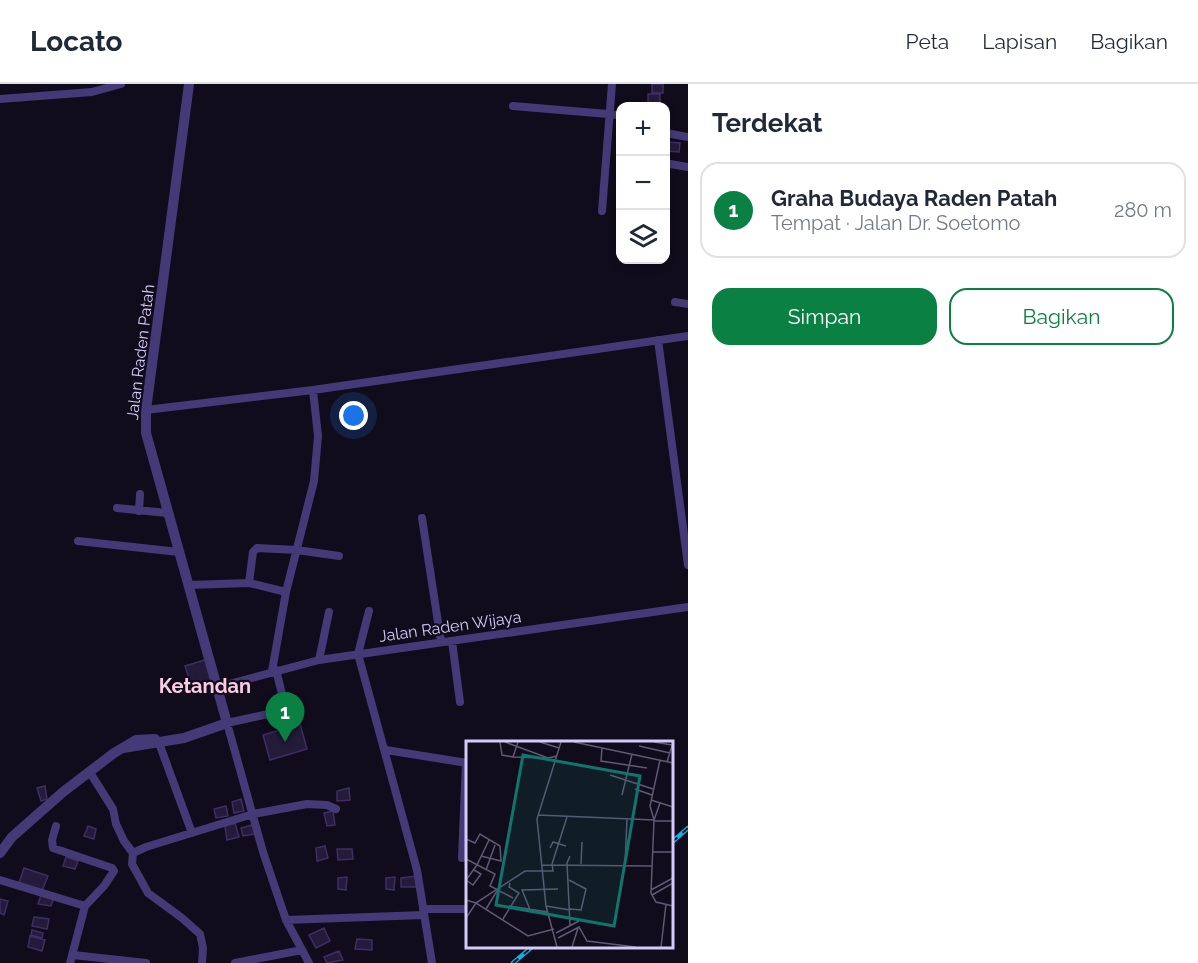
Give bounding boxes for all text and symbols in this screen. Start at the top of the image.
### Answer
text: Locato [30,25,122,58]
text: Peta [906,29,949,54]
text: Lapisan [982,29,1057,54]
text: Bagikan [1090,29,1168,54]
map controls [616,102,670,264]
button: + [616,102,670,156]
text: Terdekat [712,108,823,138]
button: − [616,156,670,210]
text: Graha Budaya Raden Patah [771,185,1057,211]
text: 1 [729,198,738,222]
text: 280 m [1114,198,1172,222]
button: layers [616,210,670,264]
text: Tempat · Jalan Dr. Soetomo [771,211,1020,235]
street label: Jalan Raden Patah [123,283,158,421]
button: Simpan [712,288,937,345]
button: Bagikan [949,288,1174,345]
your location [339,401,368,430]
street label: Jalan Raden Wijaya [378,607,522,646]
district label: Ketandan [159,674,251,698]
pin: 1 [266,692,304,742]
inset map [466,741,673,948]

